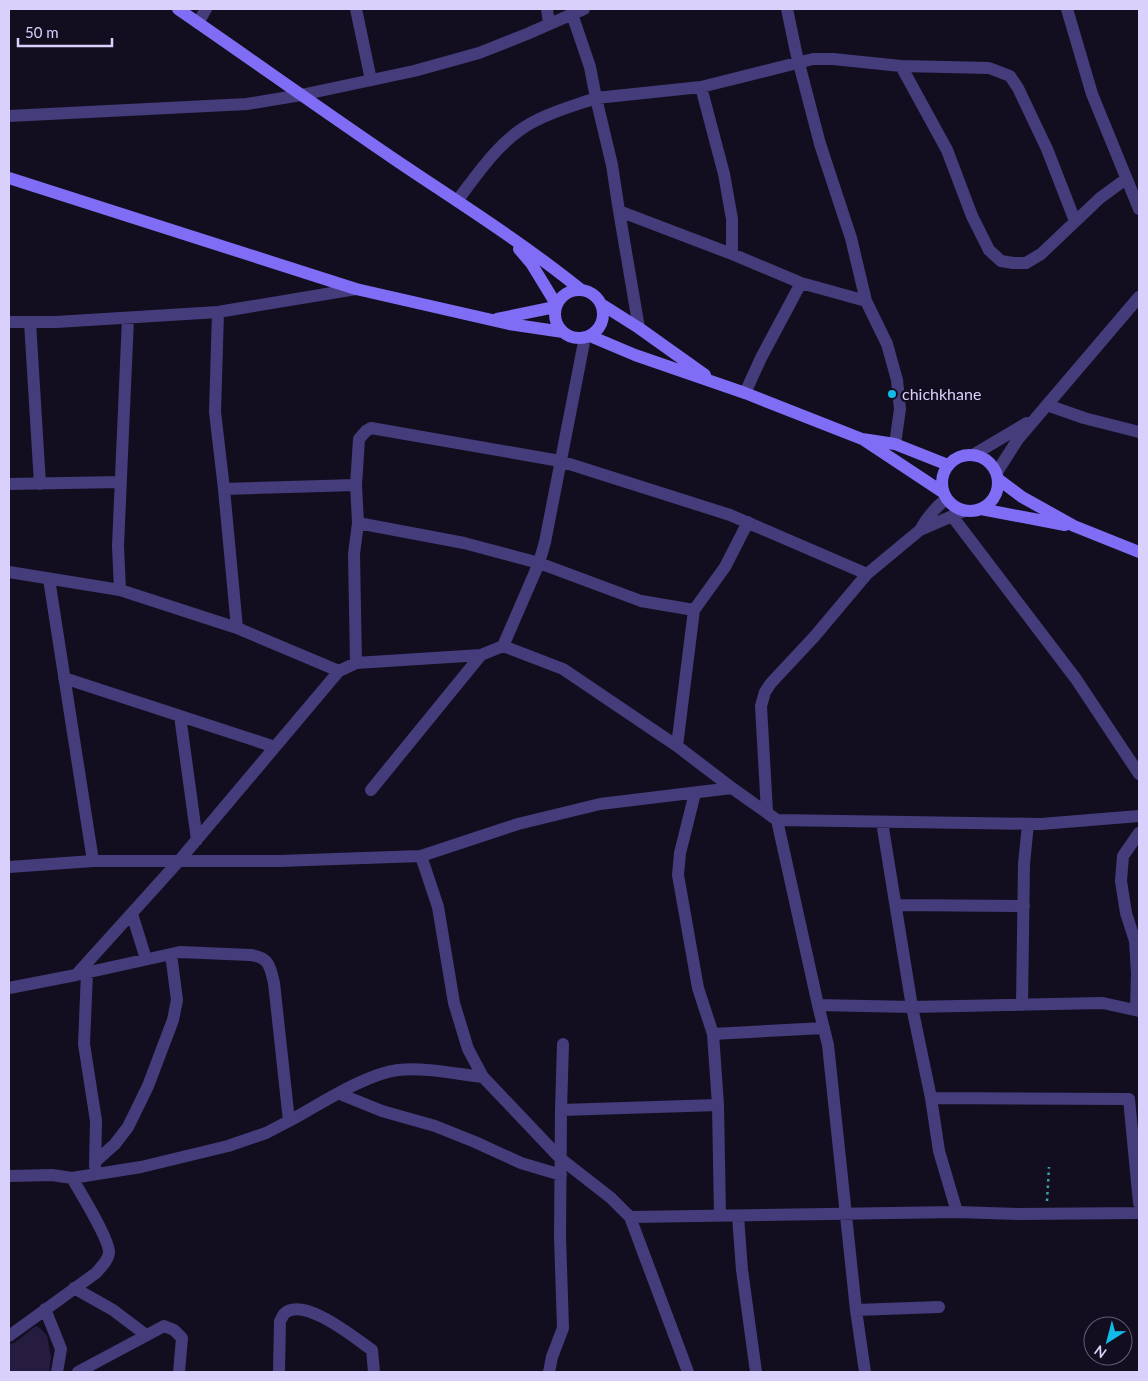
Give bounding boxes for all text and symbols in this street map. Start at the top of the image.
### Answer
scale bar [18,15,111,47]
text: 50 m [25,23,59,41]
place label: chichkhane [902,384,981,403]
marker: chichkhane [886,388,898,400]
north arrow [1083,1316,1133,1366]
text: N [1091,1342,1109,1362]

